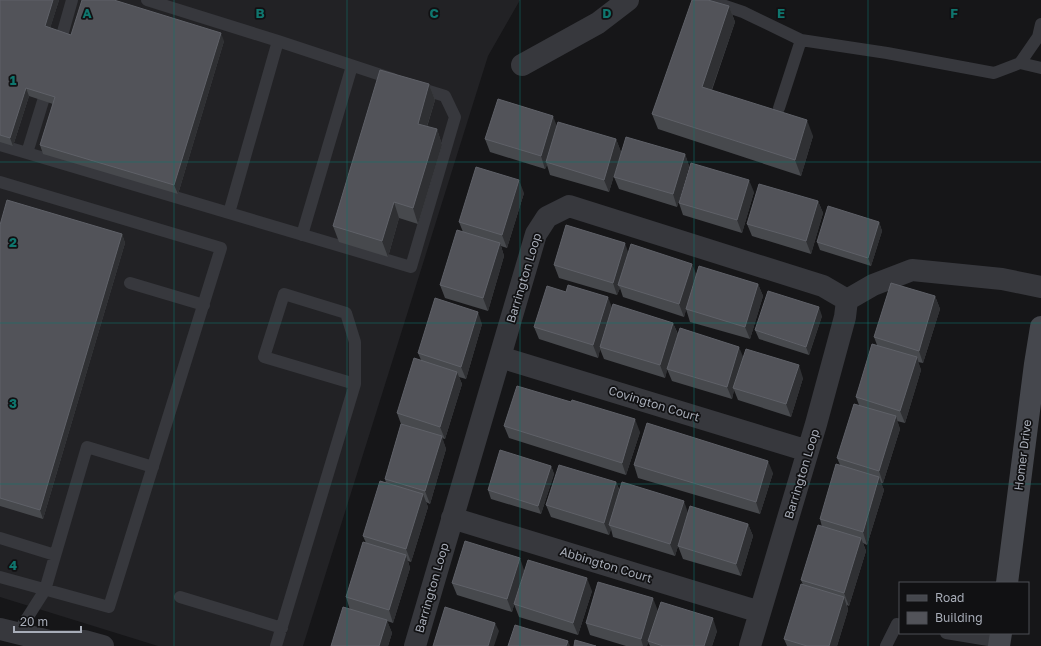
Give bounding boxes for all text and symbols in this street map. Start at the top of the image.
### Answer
text: A [82,5,92,21]
text: B [255,5,265,21]
text: C [429,5,439,21]
text: D [602,5,612,21]
text: E [777,5,785,21]
text: F [950,5,958,21]
text: 1 [10,72,17,88]
street label: Barrington Loop [503,231,544,325]
text: 2 [9,234,17,250]
street label: Covington Court [607,383,702,425]
text: 3 [9,395,17,411]
street label: Homer Drive [1011,419,1034,491]
street label: Barrington Loop [781,427,822,521]
street label: Barrington Loop [411,541,452,635]
street label: Abbington Court [558,543,654,586]
text: 4 [9,557,17,573]
legend [899,582,1029,634]
text: Road [935,590,964,605]
scale bar [14,608,81,634]
text: Building [935,610,983,625]
text: 20 m [20,614,48,629]

